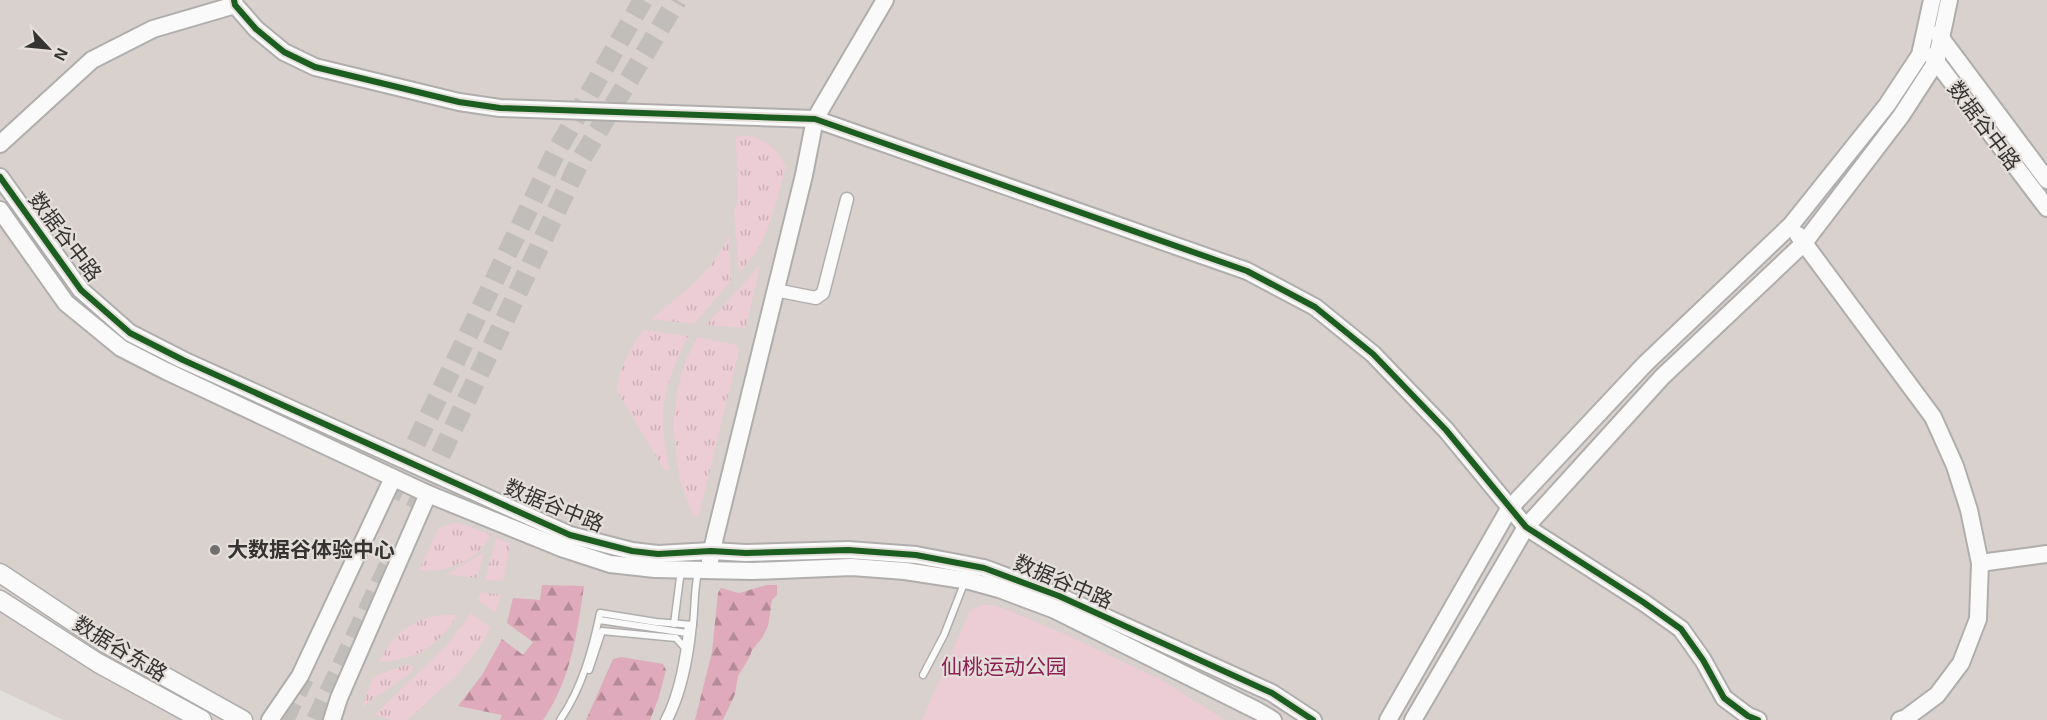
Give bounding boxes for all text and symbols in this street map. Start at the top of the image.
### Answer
north arrow [18,18,78,78]
text: N [51,45,71,63]
street label: 数据谷中路 [1944,77,2025,175]
street label: 数据谷中路 [25,188,106,286]
street label: 数据谷中路 [501,475,607,536]
place label: 大数据谷体验中心 [227,538,395,561]
marker: 大数据谷体验中心 [208,543,222,557]
street label: 数据谷中路 [1010,550,1116,613]
street label: 数据谷东路 [69,612,171,685]
park label: 仙桃运动公园 [941,655,1067,678]

